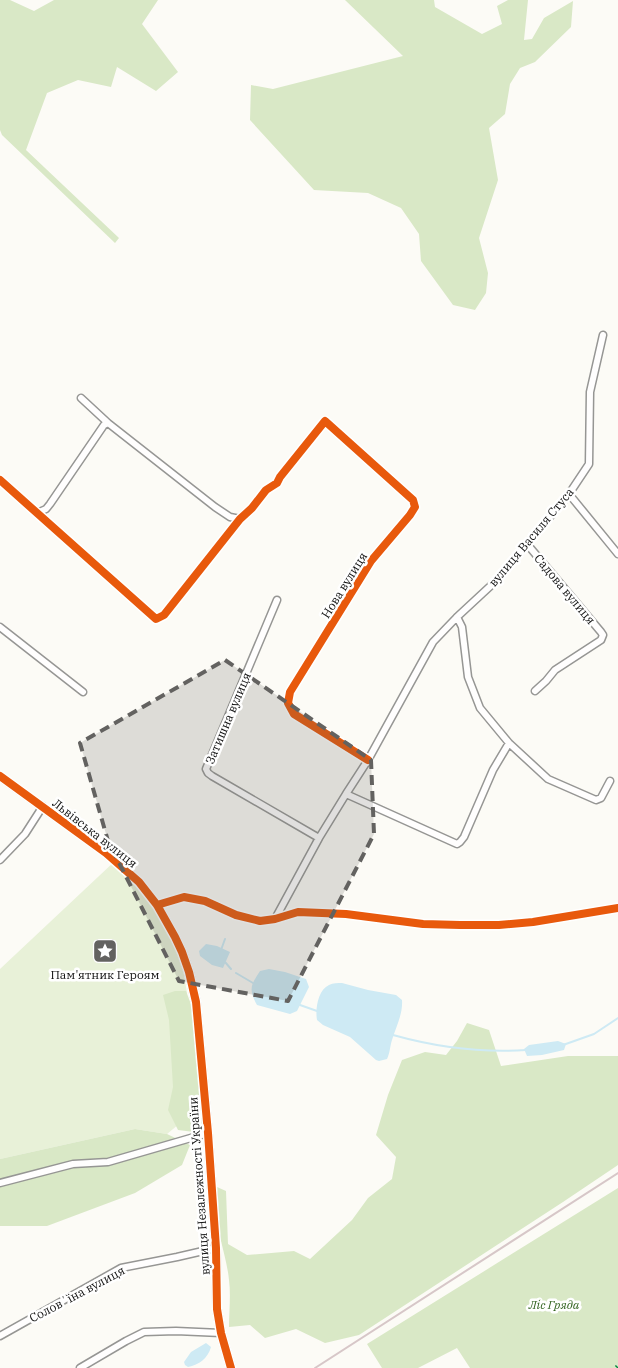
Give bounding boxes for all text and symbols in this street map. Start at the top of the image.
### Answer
street label: вулиця Василя Стуса [485,484,577,589]
street label: Нова вулиця [318,549,370,621]
street label: Садова вулиця [531,551,599,627]
street label: Затишна вулиця [202,670,254,766]
street label: Львівська вулиця [50,795,140,871]
place icon: Пам'ятник Героям [92,938,118,964]
place label: Пам'ятник Героям [50,967,160,982]
street label: вулиця Незалежності України [185,1096,213,1276]
street label: Соловʼїна вулиця [27,1262,127,1326]
park label: Ліс Гряда [528,1297,580,1312]

